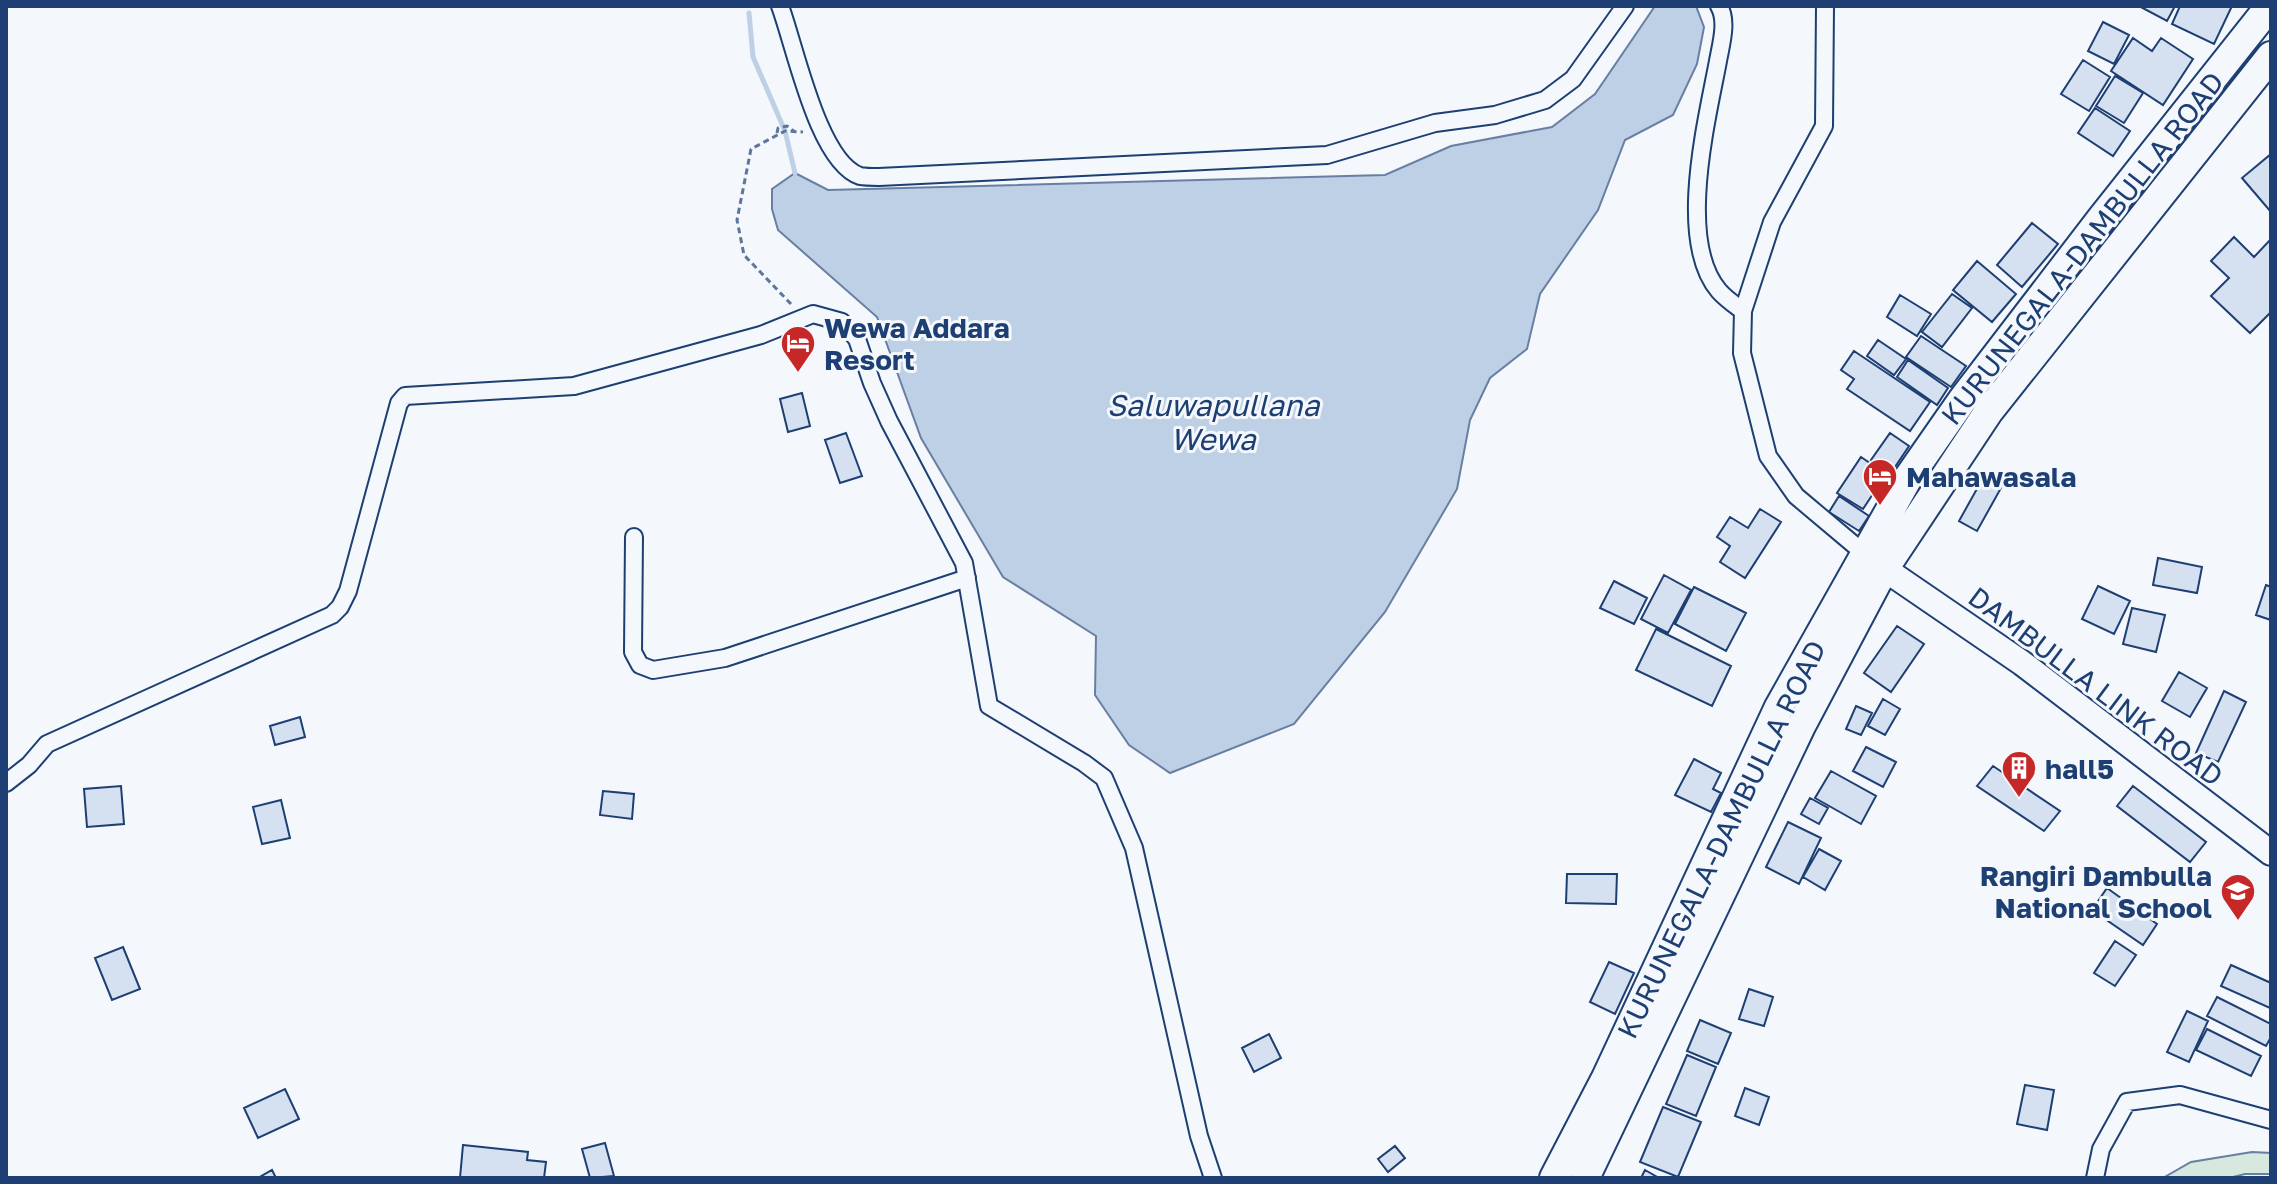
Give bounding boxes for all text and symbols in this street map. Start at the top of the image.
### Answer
street label: KURUNEGALA-DAMBULLA ROAD [1934,65,2230,431]
place label: Wewa Addara Resort [824,311,1010,376]
hotel icon: Wewa Addara Resort [779,324,817,374]
water label: Saluwapullana Wewa [1107,387,1320,457]
hotel icon: Mahawasala [1861,457,1899,507]
place label: Mahawasala [1906,460,2076,493]
street label: DAMBULLA LINK ROAD [1962,580,2230,792]
street label: KURUNEGALA-DAMBULLA ROAD [1610,635,1832,1043]
building icon: hall5 [2000,749,2038,799]
place label: hall5 [2045,752,2114,785]
place label: Rangiri Dambulla National School [1980,859,2212,924]
school or university icon: Rangiri Dambulla National School [2219,872,2257,922]

